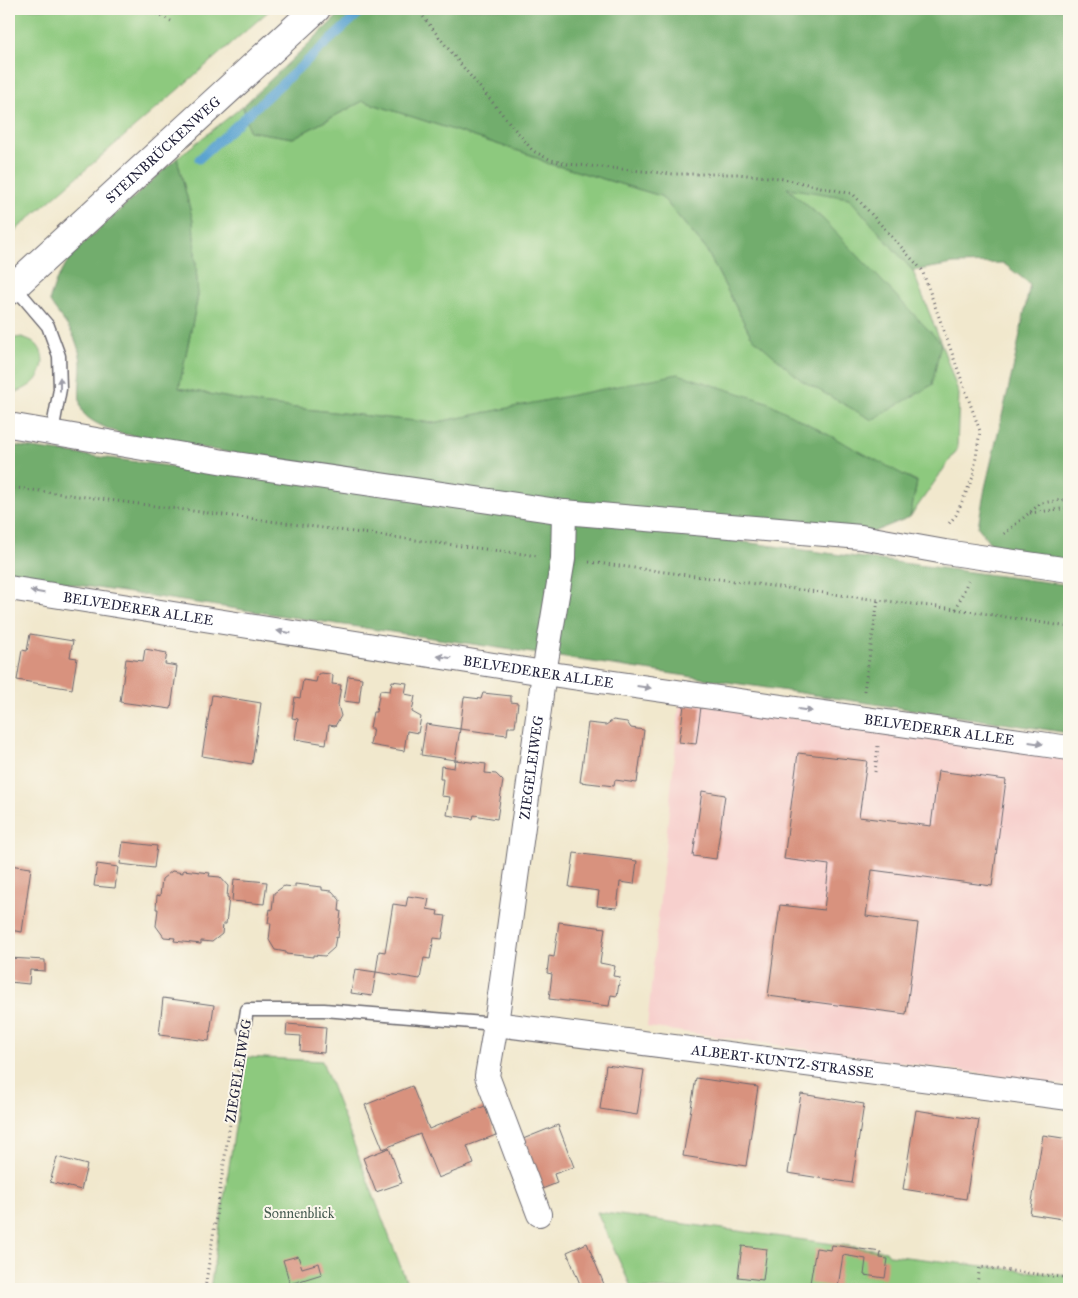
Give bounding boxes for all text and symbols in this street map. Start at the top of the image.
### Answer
street label: STEINBRÜCKENWEG [102,93,224,207]
one-way arrow [56,376,64,392]
one-way arrow [28,588,44,596]
street label: BELVEDERER ALLEE [62,589,215,629]
one-way arrow [275,627,291,635]
street label: BELVEDERER ALLEE [462,652,615,692]
one-way arrow [436,653,452,661]
one-way arrow [637,684,653,692]
one-way arrow [798,706,814,714]
street label: BELVEDERER ALLEE [863,711,1016,749]
street label: ZIEGELEIWEG [516,715,547,821]
one-way arrow [1028,739,1044,747]
street label: ZIEGELEIWEG [222,1018,255,1124]
street label: ALBERT-KUNTZ-STRASSE [689,1041,875,1082]
park label: Sonnenblick [264,1205,335,1222]

